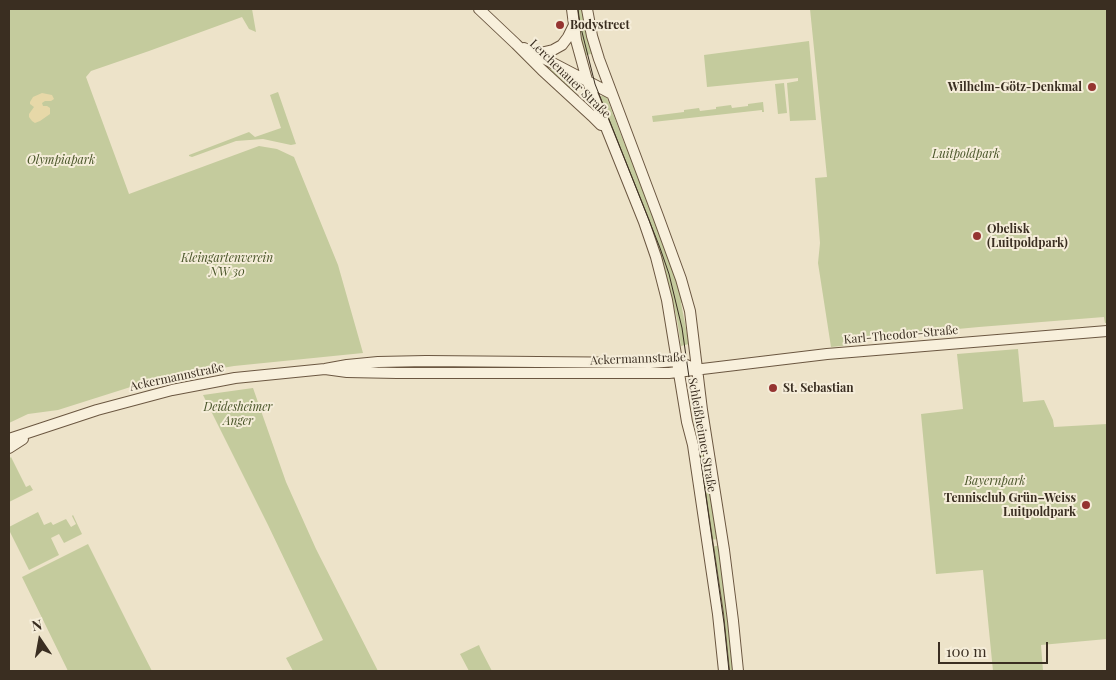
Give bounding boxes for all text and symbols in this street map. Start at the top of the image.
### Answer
place label: Bodystreet [570,18,630,32]
marker: Bodystreet [554,19,566,31]
street label: Lerchenauer Straße [527,37,613,121]
place label: Wilhelm-Götz-Denkmal [948,80,1082,94]
marker: Wilhelm-Götz-Denkmal [1086,81,1098,93]
park label: Luitpoldpark [932,147,1000,161]
park label: Olympiapark [27,153,95,167]
place label: Obelisk (Luitpoldpark) [987,222,1068,250]
marker: Obelisk (Luitpoldpark) [971,230,983,242]
park label: Kleingartenverein NW 30 [181,251,273,279]
street label: Karl-Theodor-Straße [843,323,959,347]
street label: Ackermannstraße [590,350,686,368]
street label: Ackermannstraße [129,360,225,394]
street label: Schleißheimer Straße [685,377,719,493]
place label: St. Sebastian [783,381,854,395]
marker: St. Sebastian [767,382,779,394]
park label: Deidesheimer Anger [204,400,272,428]
park label: Bayernpark [964,474,1026,488]
place label: Tennisclub Grün–Weiss Luitpoldpark [944,491,1076,519]
marker: Tennisclub Grün–Weiss Luitpoldpark [1080,499,1092,511]
text: N [30,614,44,635]
north arrow [15,615,65,665]
scale bar [941,632,1051,664]
text: 100 m [946,641,987,661]

